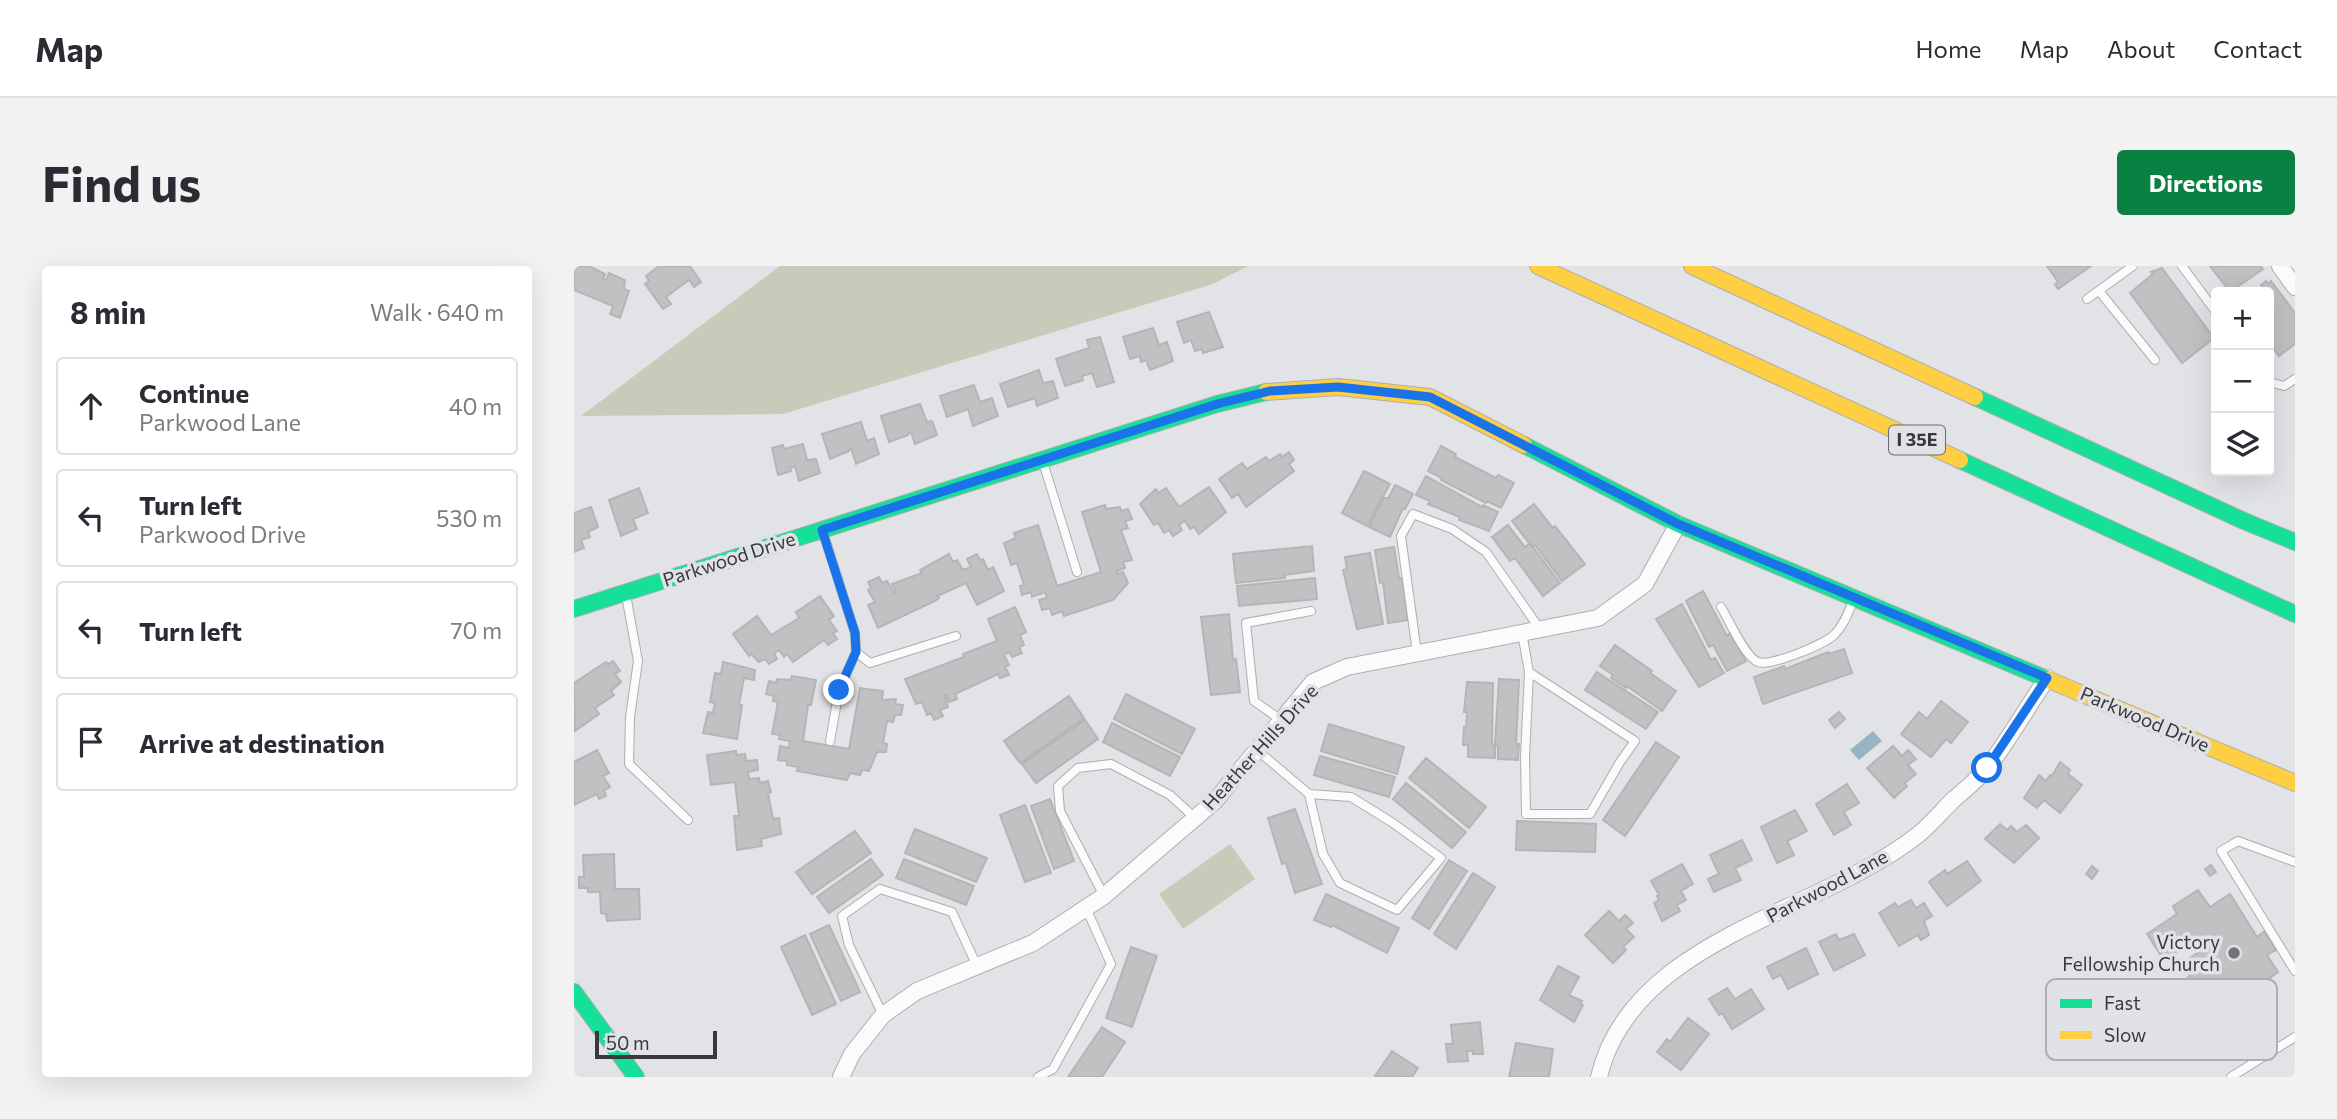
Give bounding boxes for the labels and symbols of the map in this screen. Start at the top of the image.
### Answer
road number: I 35E [1889,426,1945,454]
street label: Parkwood Drive [660,526,798,591]
route end [823,674,854,705]
street label: Heather Hills Drive [1197,679,1322,814]
street label: Parkwood Drive [2077,681,2213,756]
route start [1971,752,2002,783]
street label: Parkwood Lane [1762,844,1891,927]
place label: Victory Fellowship Church [2062,930,2220,975]
marker: Victory Fellowship Church [2226,945,2242,961]
legend [2046,979,2277,1060]
text: Fast [2104,991,2141,1014]
text: Slow [2104,1023,2146,1046]
scale bar [595,1028,718,1060]

